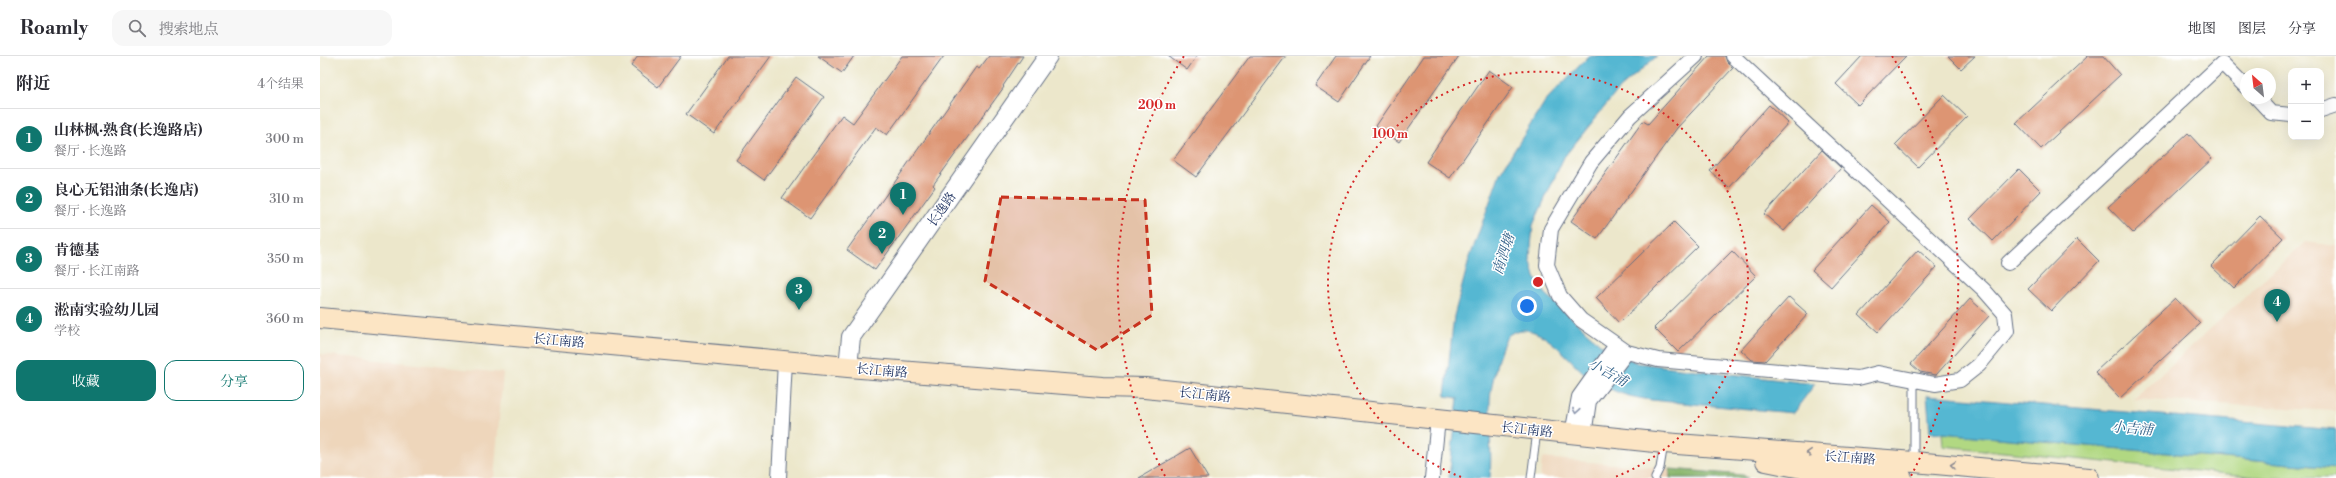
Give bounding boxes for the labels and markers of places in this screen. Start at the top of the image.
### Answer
pin: 1 [890,182,916,215]
pin: 2 [869,221,895,254]
centre of rings [1531,275,1545,289]
pin: 3 [786,277,812,310]
pin: 4 [2264,289,2290,322]

